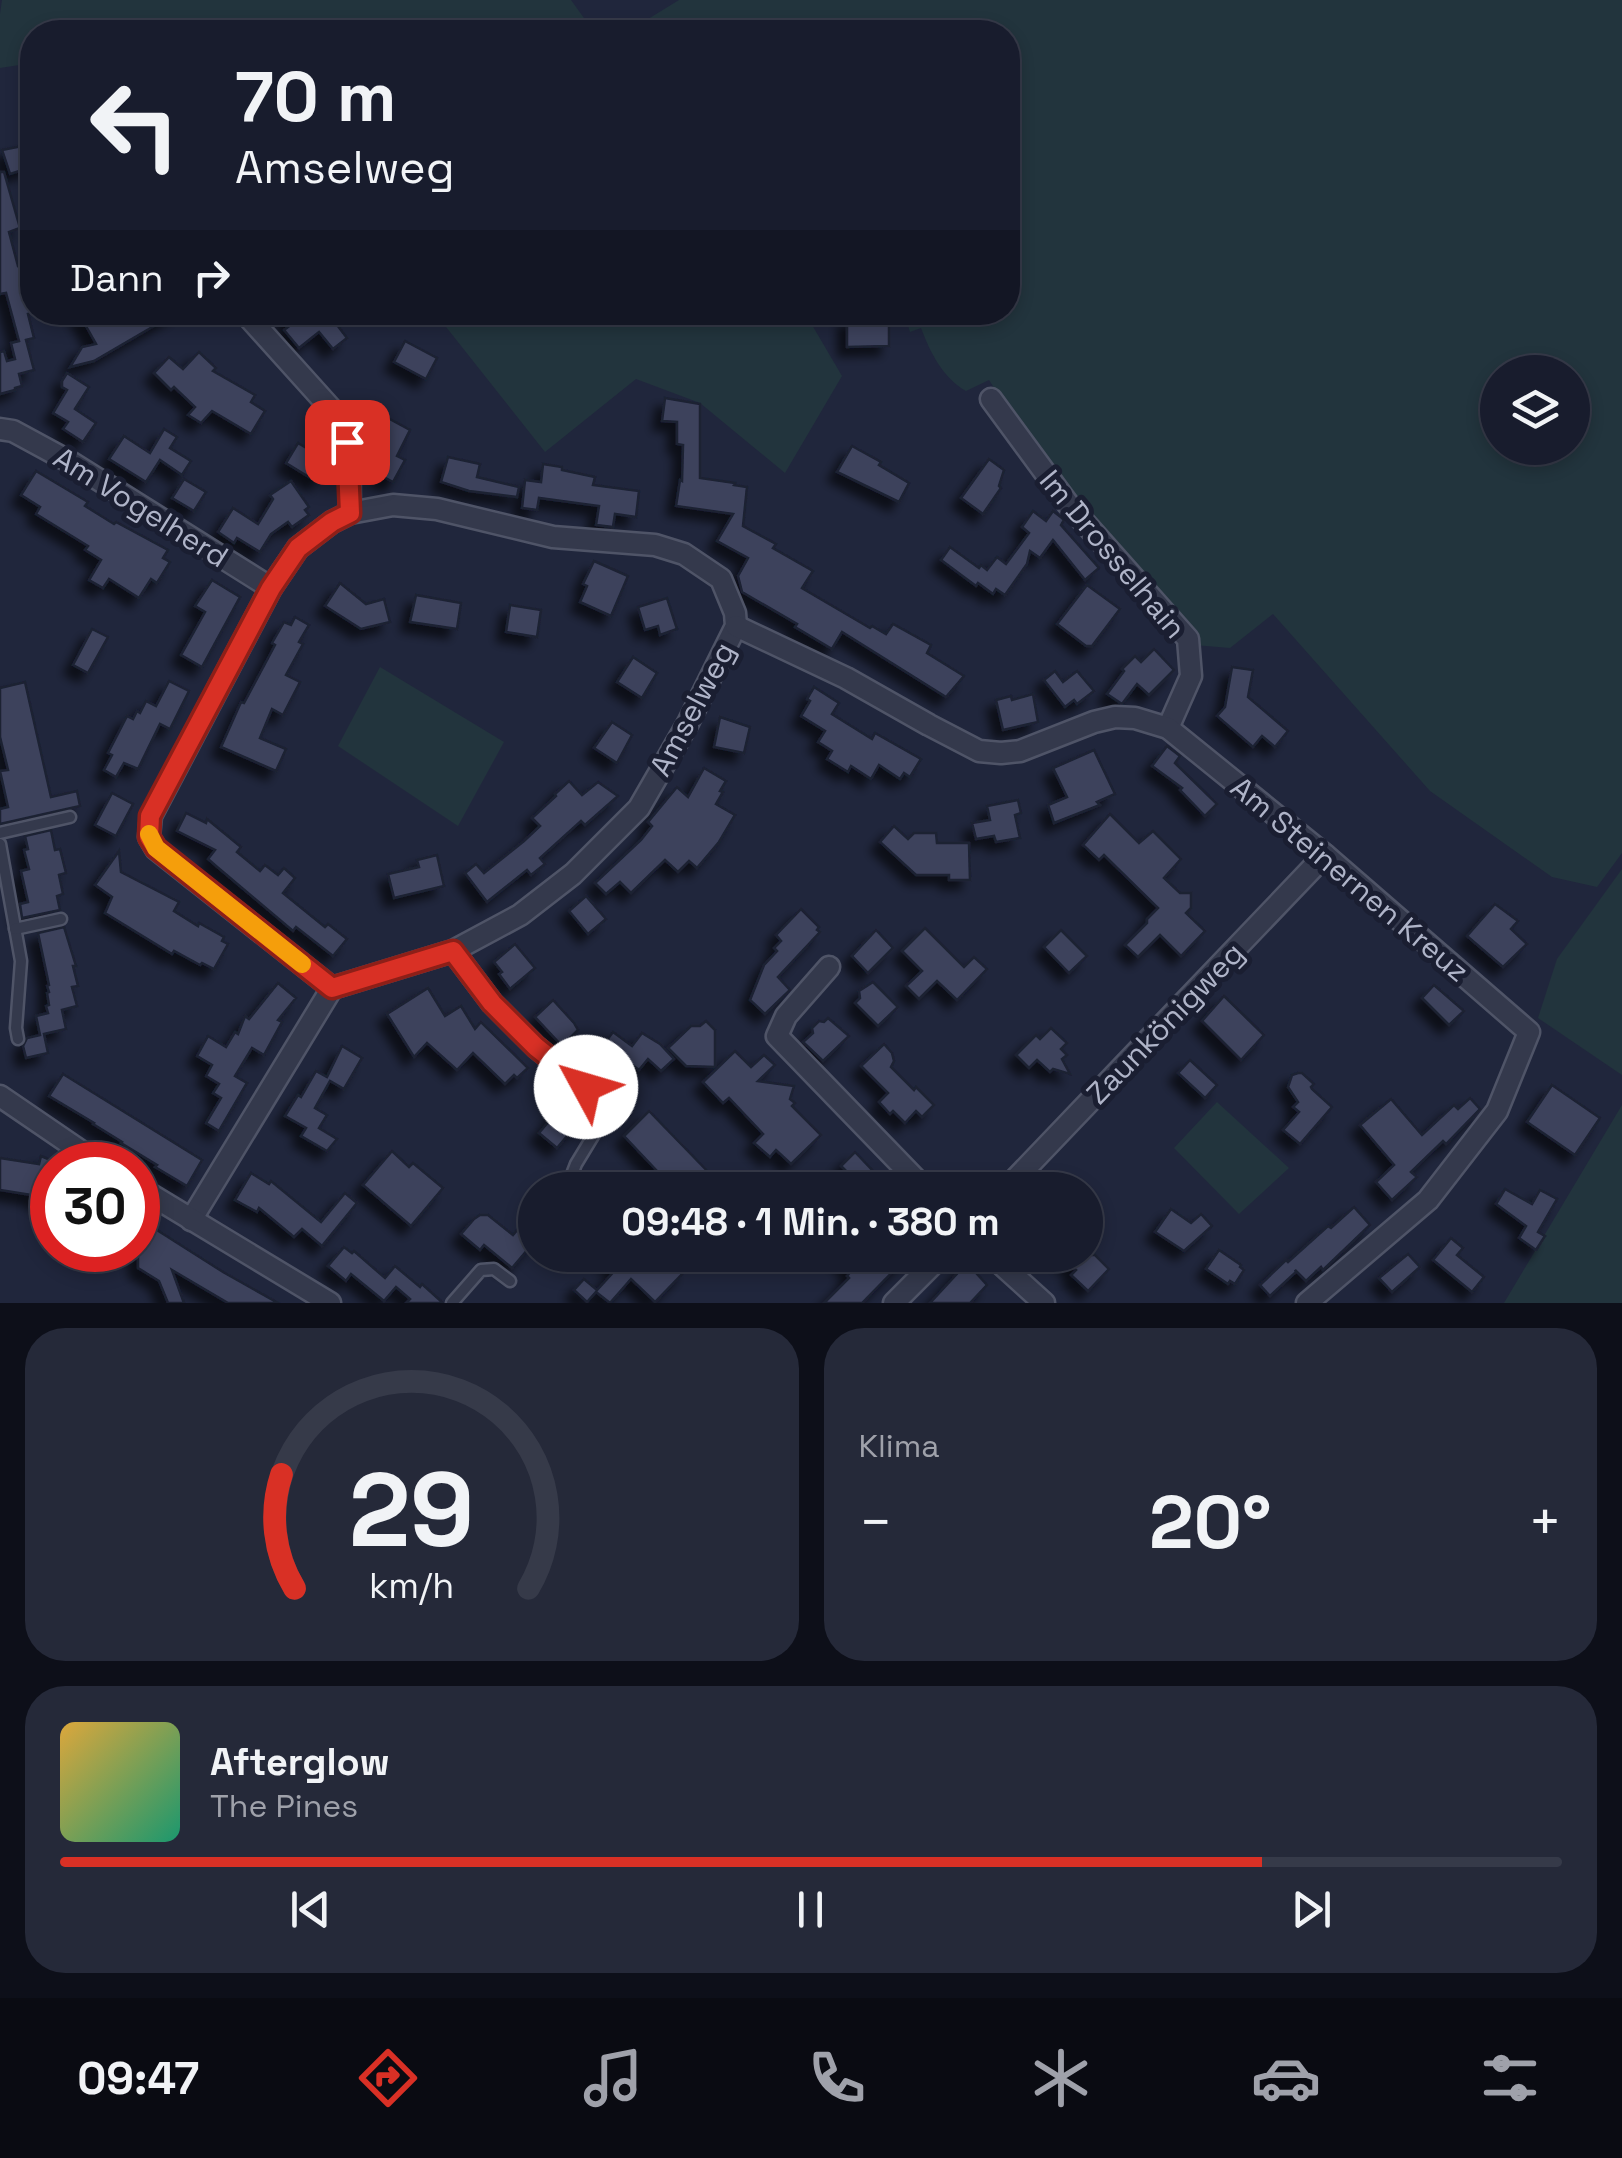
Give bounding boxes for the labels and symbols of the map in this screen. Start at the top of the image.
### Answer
pin [305,400,390,485]
street label: Am Vogelherd [46,438,236,576]
street label: Im Drosselhain [1031,462,1195,646]
street label: Amselweg [640,635,744,783]
street label: Am Steinernen Kreuz [1223,768,1477,990]
street label: Zaunkönigweg [1078,934,1252,1112]
position arrow [534,1035,638,1139]
speed limit sign: 30 [30,1142,160,1272]

